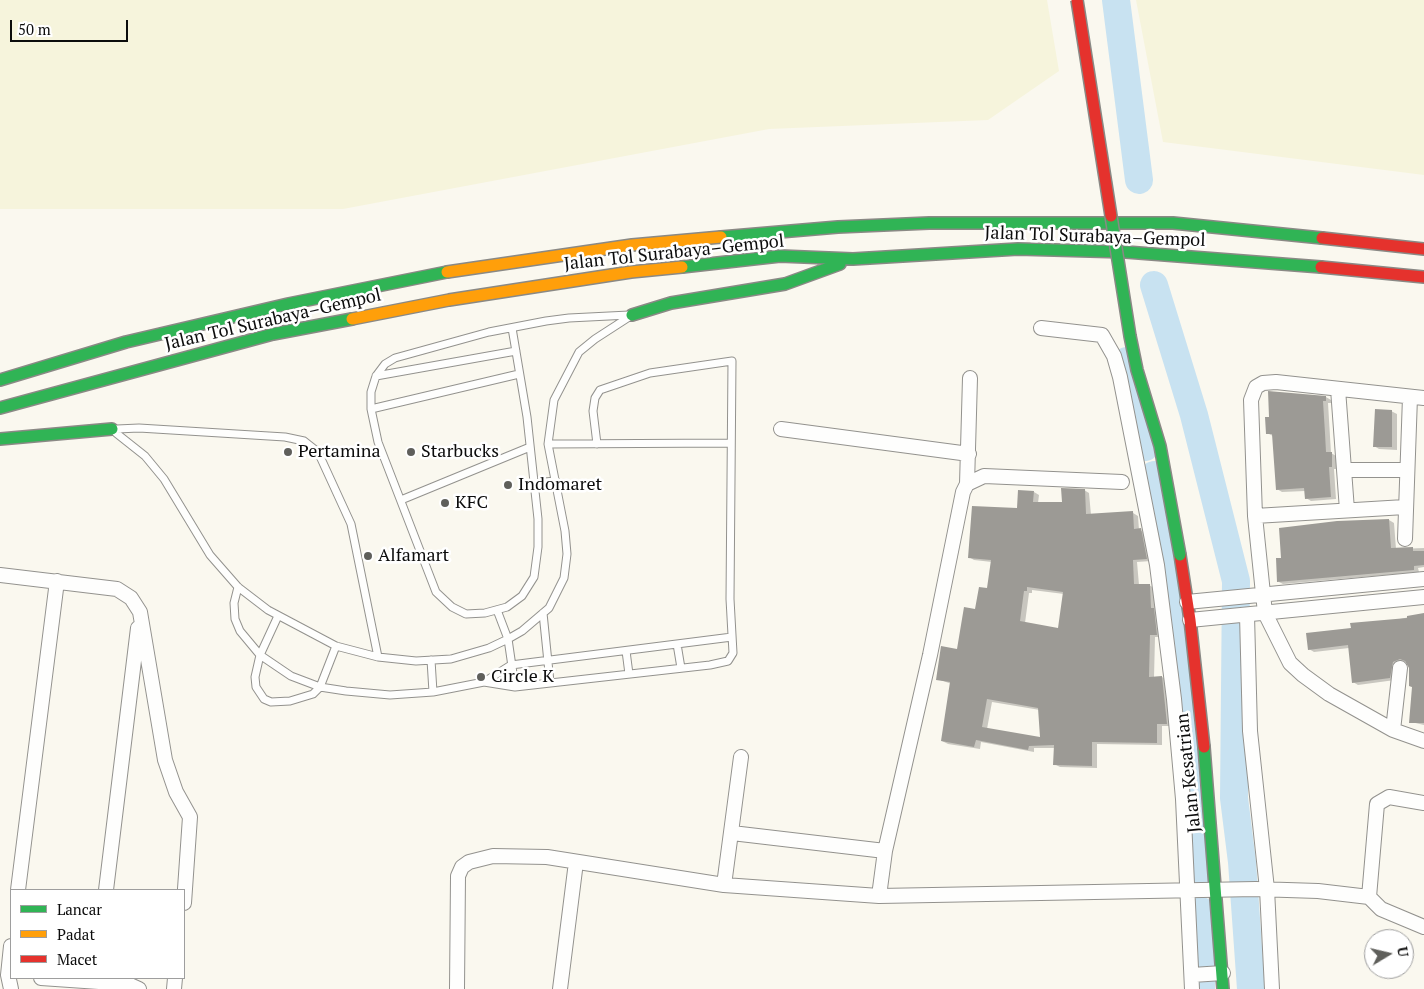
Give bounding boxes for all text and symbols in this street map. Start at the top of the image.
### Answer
scale bar [12,10,130,42]
text: 50 m [18,19,51,39]
street label: Jalan Tol Surabaya–Gempol [984,222,1206,252]
street label: Jalan Tol Surabaya–Gempol [563,231,785,275]
street label: Jalan Tol Surabaya–Gempol [163,285,383,355]
place label: Pertamina [298,441,381,463]
place label: Starbucks [421,441,499,463]
marker: Pertamina [282,446,294,458]
marker: Starbucks [405,446,417,458]
place label: Indomaret [518,474,602,496]
marker: Indomaret [502,479,514,491]
place label: KFC [455,492,488,514]
marker: KFC [439,497,451,509]
place label: Alfamart [378,545,449,567]
marker: Alfamart [362,550,374,562]
place label: Circle K [491,666,554,688]
marker: Circle K [475,671,487,683]
street label: Jalan Kesatrian [1172,712,1206,834]
legend [10,889,185,979]
text: Lancar [57,899,102,919]
text: Padat [57,924,95,944]
north arrow [1364,929,1414,979]
text: U [1393,945,1413,958]
text: Macet [57,949,97,969]

